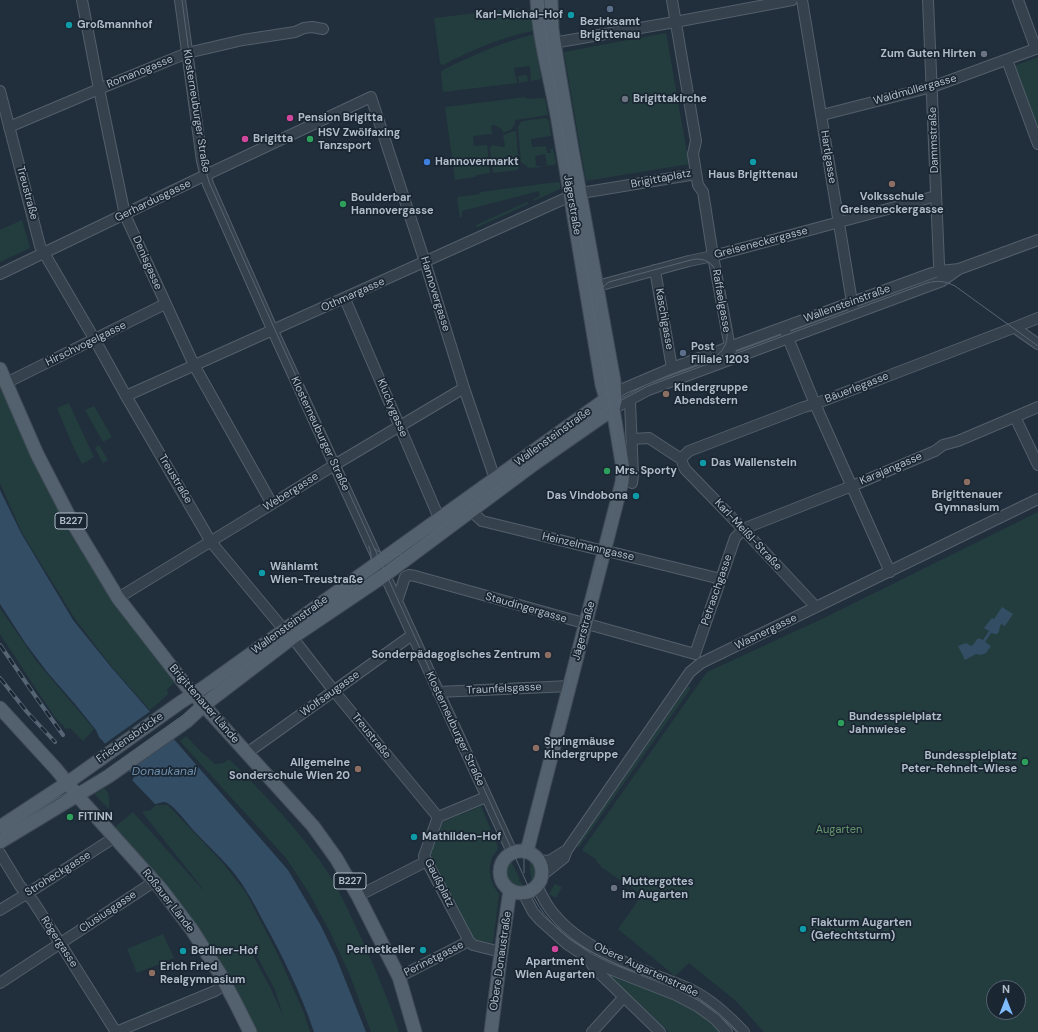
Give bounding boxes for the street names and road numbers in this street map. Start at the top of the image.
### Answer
street label: Klosterneuburger Straße [180,49,212,173]
street label: Romanogasse [105,53,175,91]
street label: Waldmüllergasse [872,72,958,108]
street label: Dammstraße [926,107,942,173]
street label: Hartlgasse [817,129,839,185]
street label: Treustraße [14,165,40,221]
street label: Brigittaplatz [630,167,692,191]
street label: Jägerstraße [560,174,584,236]
street label: Gerhardusgasse [113,177,193,225]
street label: Greiseneckergasse [713,224,809,262]
street label: Denisgasse [129,234,165,292]
street label: Hannovergasse [417,255,453,333]
street label: Raffaelgasse [709,268,733,334]
street label: Othmargasse [319,275,387,315]
street label: Wallensteinstraße [802,282,892,326]
street label: Kaschlgasse [652,287,676,351]
street label: Hirschvogelgasse [44,319,128,369]
street label: Bäuerlegasse [823,370,891,406]
street label: Klosterneuburger Straße [288,375,352,493]
street label: Kluckygasse [374,377,410,439]
street label: Wallensteinstraße [512,405,594,469]
street label: Karajangasse [858,450,924,488]
street label: Treustraße [155,452,195,506]
street label: Webergasse [261,470,321,514]
street label: Karl-Meißl-Straße [712,497,784,573]
road number: B227 [55,513,87,529]
street label: Heinzelmanngasse [541,530,635,564]
street label: Petraschgasse [699,553,735,627]
street label: Staudingergasse [484,590,568,626]
street label: Wallensteinstraße [249,593,331,657]
street label: Jägerstraße [570,600,598,662]
street label: Wasnergasse [733,611,799,653]
street label: Brigittenauer Lände [166,662,242,746]
street label: Wolfsaugasse [298,668,362,720]
street label: Klosterneuburger Straße [423,670,487,788]
street label: Traunfelsgasse [466,680,542,698]
street label: Friedensbrücke [94,710,166,766]
street label: Treustraße [349,710,393,762]
street label: Stroheckgasse [23,849,93,899]
street label: Gaußplatz [421,857,457,909]
street label: Roßauer Lände [139,867,197,935]
road number: B227 [334,873,366,889]
street label: Clusiusgasse [77,888,139,936]
street label: Obere Donaustraße [487,910,515,1012]
street label: Rögergasse [38,914,80,970]
street label: Perinetgasse [402,938,466,980]
street label: Obere Augartenstraße [592,940,700,1000]

